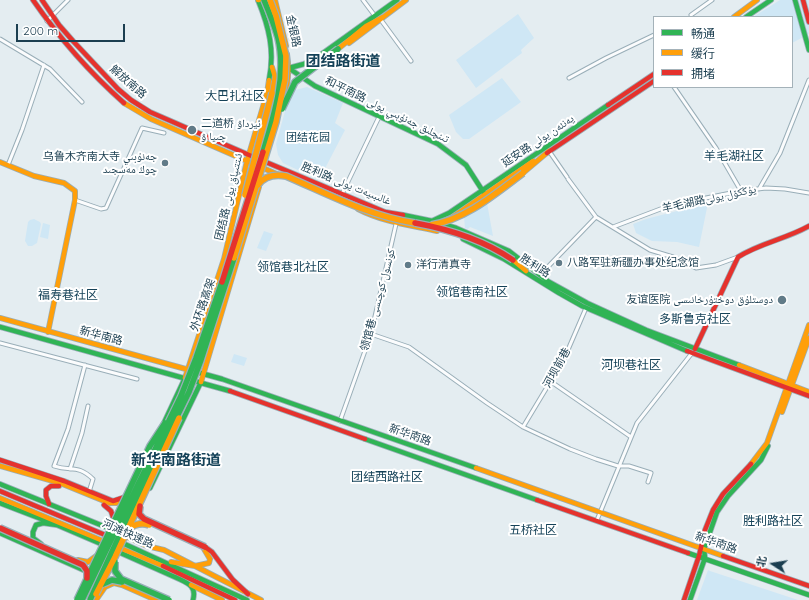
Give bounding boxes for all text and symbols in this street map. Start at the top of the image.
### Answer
street label: 金银路 [283,13,303,49]
scale bar [18,16,127,42]
legend [653,16,793,88]
text: 200 m [23,23,58,38]
text: 畅通 [691,26,715,41]
text: 缓行 [691,46,715,61]
district label: 团结路街道 [306,52,380,70]
street label: 解放南路 [107,63,149,101]
text: 拥堵 [691,66,715,81]
street label: 和平南路 تىنچلىق جەنۇبىي يولى [323,74,451,146]
district label: 大巴扎社区 [205,89,265,103]
street label: 延安路 يەنئەن يولى [499,112,577,170]
place label: 二道桥 ئيرداۋ چىيا ۋ [201,117,261,143]
marker: 二道桥 ئيرداۋ چىيا ۋ [186,124,198,136]
park label: 团结花园 [286,131,330,145]
district label: 羊毛湖社区 [704,149,764,163]
place label: 乌鲁木齐南大寺 جەنۇبىي چوڭ مەسجىد [43,150,157,176]
street label: 团结路 ئىتتىپاق يولى [213,152,245,242]
marker: 乌鲁木齐南大寺 جەنۇبىي چوڭ مەسجىد [160,158,170,168]
street label: 胜利路 غالىبىيەت يولى [299,160,393,208]
street label: 羊毛湖路يۇڭكۆل يولى [661,183,757,215]
street label: 领馆巷 كونسول كوچىسى [358,247,398,353]
street label: 胜利路 [518,252,552,280]
place label: 八路军驻新疆办事处纪念馆 [567,256,699,270]
place label: 洋行清真寺 [416,258,471,272]
marker: 八路军驻新疆办事处纪念馆 [554,258,564,268]
district label: 领馆巷北社区 [257,260,329,274]
marker: 洋行清真寺 [403,260,413,270]
street label: 外环路高架 [188,277,218,333]
district label: 领馆巷南社区 [436,285,508,299]
district label: 福寿巷社区 [38,288,98,302]
place label: 友谊医院 دوستلۇق دوختۇرخانىسى [626,293,773,307]
marker: 友谊医院 دوستلۇق دوختۇرخانىسى [776,294,788,306]
district label: 多斯鲁克社区 [659,312,731,326]
street label: 新华南路 [78,324,124,348]
street label: 河坝前巷 [541,346,573,390]
district label: 河坝巷社区 [601,358,661,372]
street label: 新华南路 [387,422,433,448]
district label: 新华南路街道 [131,451,221,469]
district label: 团结西路社区 [351,470,423,484]
district label: 胜利路社区 [743,514,803,528]
street label: 河滩快速路 [100,517,156,551]
district label: 五桥社区 [509,523,557,537]
street label: 新华南路 [693,530,739,556]
north arrow [753,544,793,584]
text: 北 [753,555,769,568]

